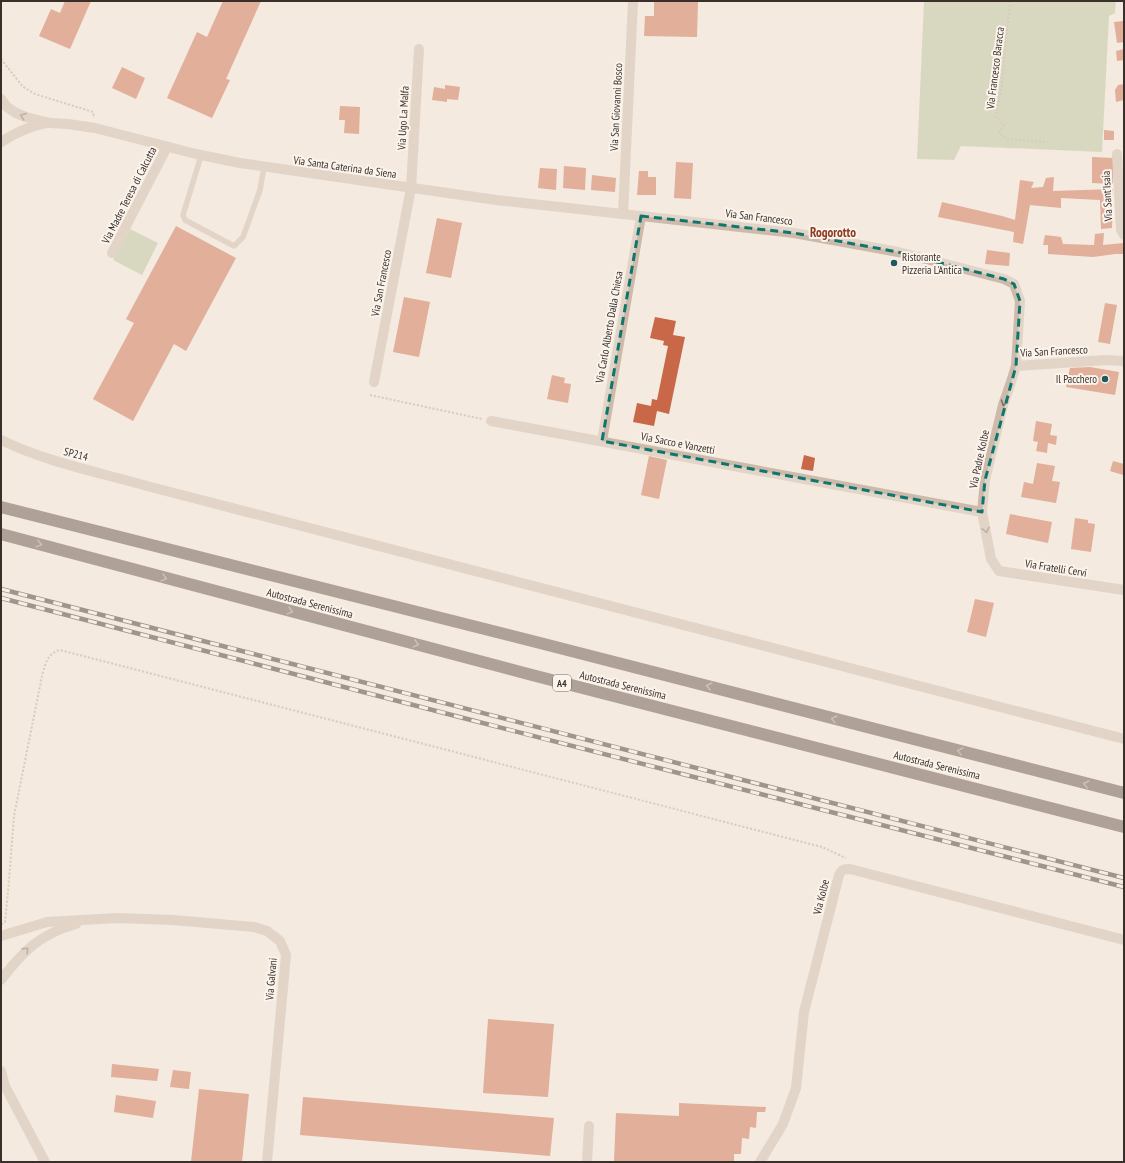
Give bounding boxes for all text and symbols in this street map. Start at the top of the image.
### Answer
street label: Via Francesco Baracca [983,26,1007,111]
street label: Via San Giovanni Bosco [607,62,625,152]
street label: Via Ugo La Malfa [394,86,412,151]
one-way arrow [19,112,26,120]
street label: Via Madre Teresa di Calcutta [98,144,159,247]
street label: Via Santa Caterina da Siena [292,153,397,181]
street label: Via Sant'Isaia [1099,170,1115,223]
street label: Via San Francesco [724,206,794,228]
district label: Rogorotto [810,224,856,241]
street label: Via San Francesco [367,248,394,319]
place label: Ristorante Pizzeria L'Antica [902,250,962,277]
marker: Ristorante Pizzeria L'Antica [889,258,899,268]
street label: Via Carlo Alberto Dalla Chiesa [592,270,626,385]
street label: Via San Francesco [1019,342,1088,360]
place label: Il Pacchero [1056,372,1097,386]
marker: Il Pacchero [1100,374,1110,384]
one-way arrow [1000,399,1009,406]
street label: Via Padre Kolbe [966,428,992,491]
street label: Via Sacco e Vanzetti [639,429,716,457]
street label: SP214 [62,444,90,464]
one-way arrow [981,527,989,533]
one-way arrow [35,540,42,548]
street label: Via Fratelli Cervi [1023,556,1088,580]
one-way arrow [161,573,168,581]
street label: Autostrada Serenissima [265,585,355,621]
one-way arrow [286,606,293,615]
one-way arrow [412,639,419,648]
street label: Autostrada Serenissima [578,667,668,703]
road number: A4 [553,675,571,691]
one-way arrow [705,683,712,691]
one-way arrow [831,715,838,724]
street label: Autostrada Serenissima [892,747,982,783]
one-way arrow [957,747,964,756]
one-way arrow [1083,780,1089,788]
street label: Via Kolbe [810,877,832,917]
one-way arrow [21,948,28,955]
street label: Via Galvani [262,957,280,1002]

